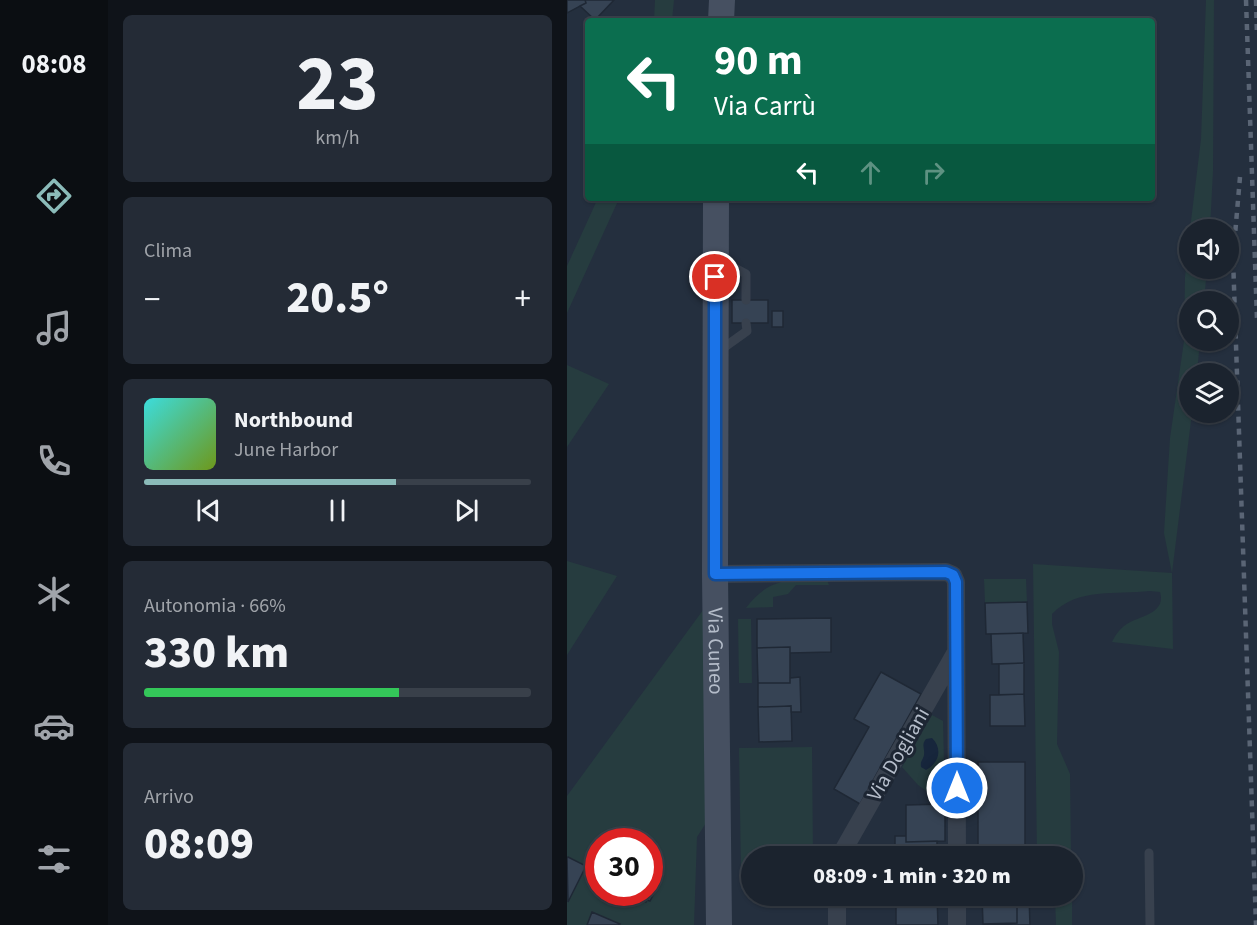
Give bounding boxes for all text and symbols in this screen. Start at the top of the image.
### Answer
text: 23 [296,29,379,140]
text: 90 m [714,31,803,91]
icon: left [615,42,693,120]
text: 08:08 [21,45,87,84]
text: Via Carrù [714,87,816,126]
text: km/h [315,124,360,152]
icon: left [791,156,824,189]
icon: ahead [854,156,887,189]
icon: right [917,156,950,189]
icon: directions [33,175,75,217]
map controls [1179,219,1239,423]
button: sound [1179,219,1239,279]
text: Clima [144,237,192,265]
pin [689,251,740,302]
icon: arrive [698,260,731,293]
text: 20.5° [286,266,389,330]
text: − [144,276,160,323]
text: + [515,276,531,323]
button: search [1179,291,1239,351]
icon: music [33,307,75,349]
button: layers [1179,363,1239,423]
text: Northbound [234,404,353,436]
text: June Harbor [234,436,338,464]
icon: phone [33,440,75,482]
icon: previous [192,494,225,527]
icon: pause [321,494,354,527]
icon: next [450,494,483,527]
icon: climate [33,573,75,615]
text: Autonomia · 66% [144,592,286,620]
street label: Via Cuneo [700,607,731,695]
text: 330 km [144,621,289,685]
street label: Via Dogliani [859,702,937,806]
icon: car [33,705,75,747]
position arrow [925,756,989,820]
text: Arrivo [144,783,194,811]
text: 08:09 [144,812,254,876]
speed limit sign: 30 [585,828,663,906]
icon: filters [33,838,75,880]
text: 08:09 · 1 min · 320 m [813,860,1011,892]

